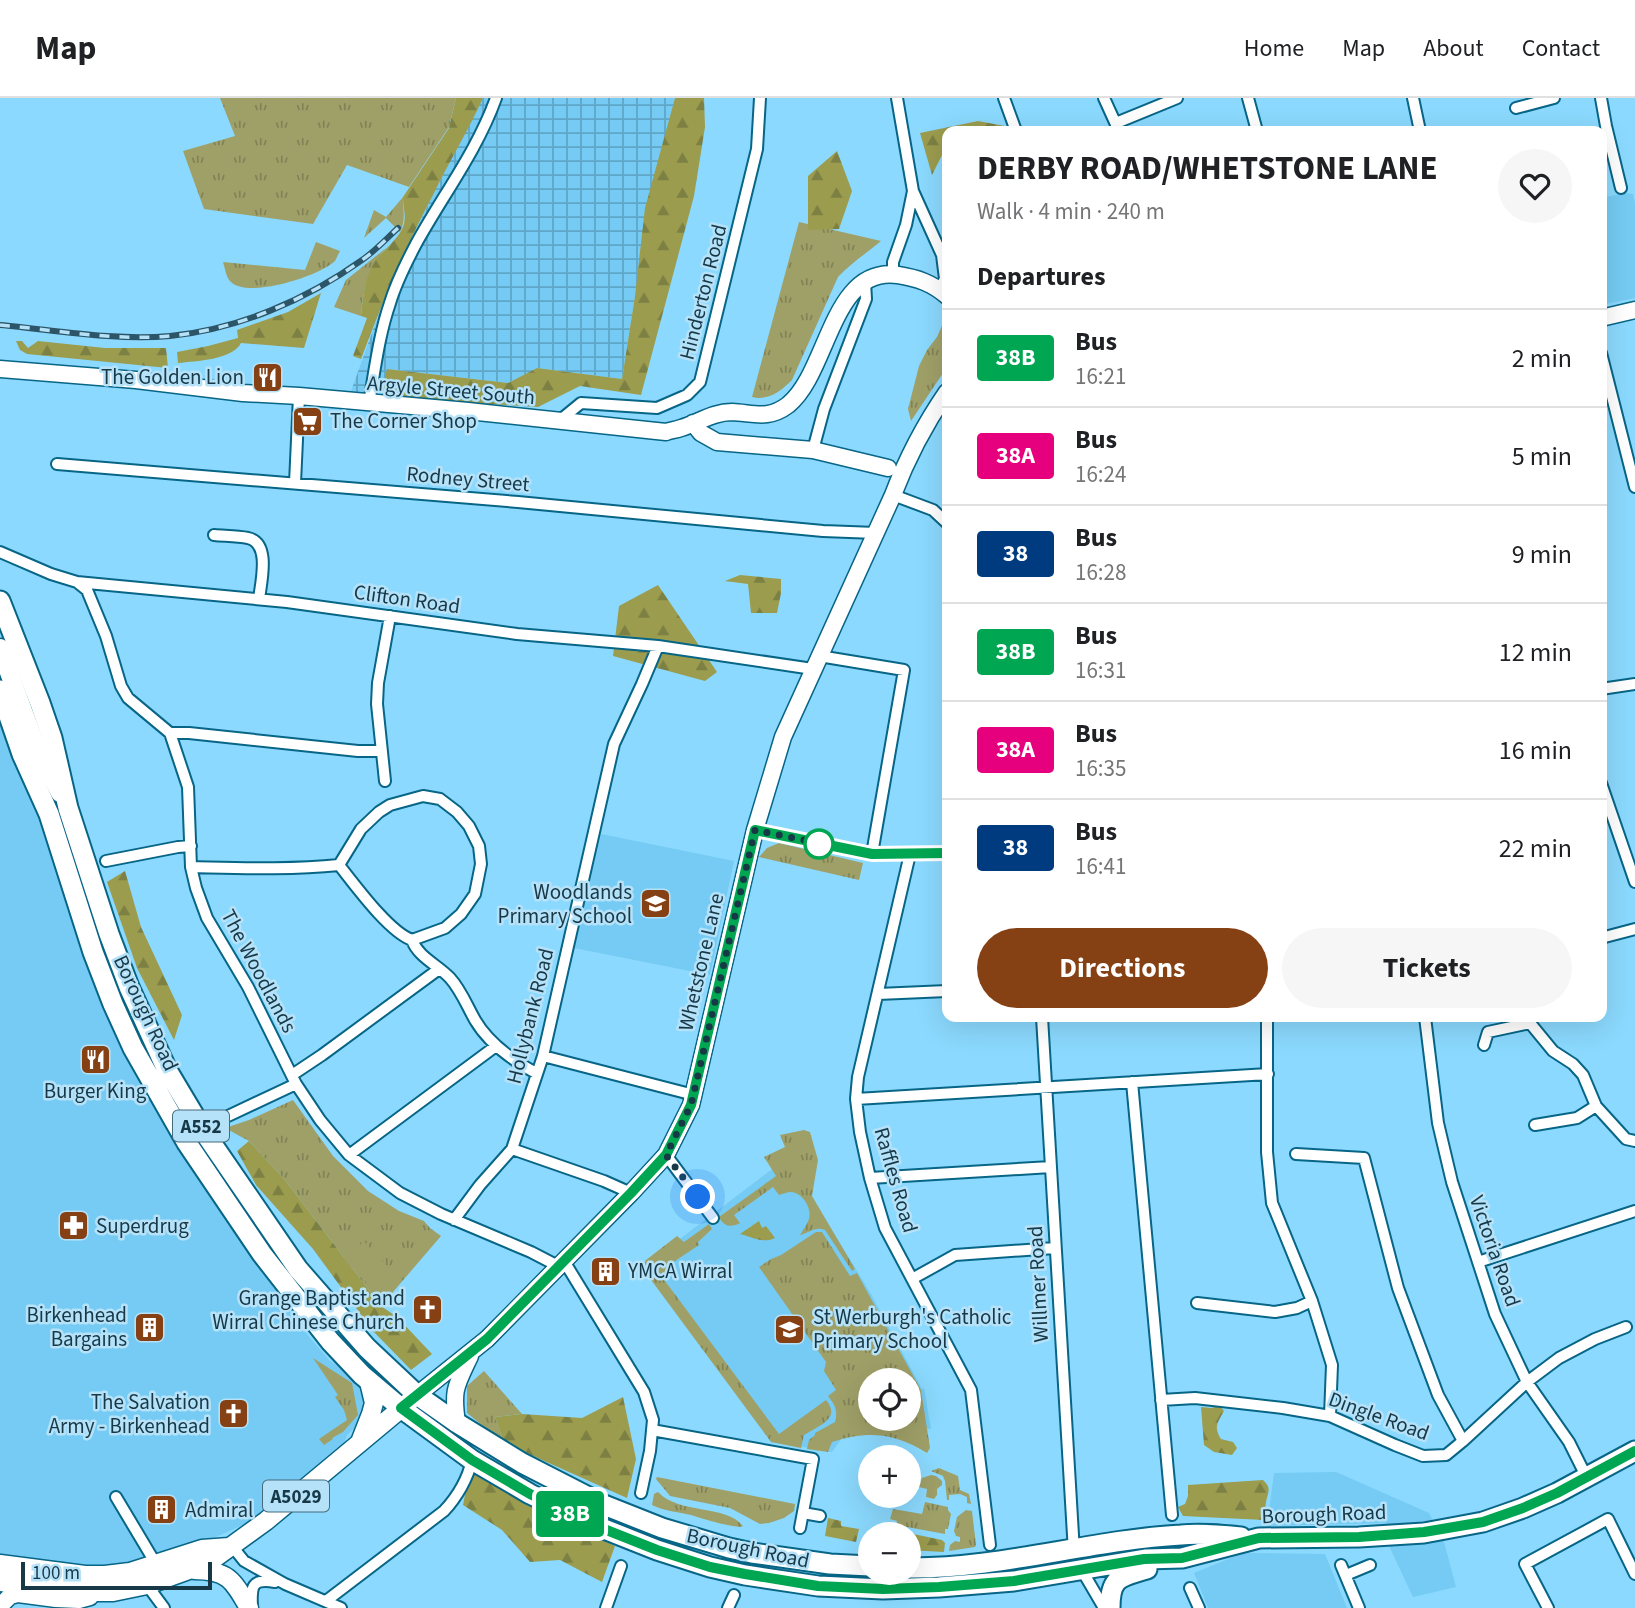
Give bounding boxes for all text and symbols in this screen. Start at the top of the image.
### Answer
text: Map [35,25,96,72]
text: Home [1244,31,1304,66]
text: Map [1342,31,1385,66]
text: About [1423,31,1484,66]
text: Contact [1522,31,1600,66]
text: DERBY ROAD/WHETSTONE LANE [977,145,1437,192]
button: heart [1498,149,1572,223]
text: Walk · 4 min · 240 m [977,195,1165,228]
street label: Hinderton Road [672,221,734,363]
text: Departures [977,258,1105,295]
text: Bus [1075,323,1117,360]
text: 38B [996,340,1035,375]
text: 2 min [1512,340,1572,377]
restaurant icon: The Golden Lion [250,360,284,394]
text: 16:21 [1075,360,1126,393]
place label: The Golden Lion [101,362,244,392]
street label: Argyle Street South [366,368,536,412]
supermarket icon: The Corner Shop [290,404,324,438]
place label: The Corner Shop [330,406,477,436]
text: Bus [1075,421,1117,458]
text: 38A [996,438,1035,473]
text: 5 min [1512,438,1572,475]
text: 16:24 [1075,458,1126,491]
street label: Rodney Street [405,459,531,499]
text: Bus [1075,519,1117,556]
text: 38 [1003,536,1028,571]
text: 9 min [1512,536,1572,573]
text: 16:28 [1075,556,1126,589]
street label: Clifton Road [352,577,462,621]
text: Bus [1075,617,1117,654]
text: 38B [996,634,1035,669]
text: 12 min [1499,634,1572,671]
text: 16:31 [1075,654,1126,687]
text: Bus [1075,715,1117,752]
text: 38A [996,732,1035,767]
text: 16 min [1499,732,1572,769]
text: 16:35 [1075,752,1126,785]
text: Bus [1075,813,1117,850]
unlabelled marker [804,829,834,859]
text: 38 [1003,830,1028,865]
text: 22 min [1499,830,1572,867]
text: 16:41 [1075,850,1126,883]
place label: Woodlands Primary School [498,877,632,931]
school or university icon: Woodlands Primary School [638,887,672,921]
street label: Whetstone Lane [671,890,731,1034]
street label: The Woodlands [214,904,304,1038]
button: Directions [977,928,1268,1008]
button: Tickets [1282,928,1572,1008]
street label: Hollybank Road [499,945,561,1087]
street label: Borough Road [106,950,186,1076]
restaurant icon: Burger King [78,1042,112,1076]
place label: Burger King [44,1076,147,1106]
road number: A552 [173,1110,229,1142]
street label: Raffles Road [867,1124,925,1236]
your location [680,1179,715,1214]
street label: Victoria Road [1462,1191,1528,1311]
pharmacy icon: Superdrug [56,1209,90,1243]
place label: Superdrug [96,1211,189,1241]
street label: Willmer Road [1020,1225,1056,1343]
building icon: YMCA Wirral [588,1254,622,1288]
place label: YMCA Wirral [627,1256,733,1286]
place label: Grange Baptist and Wirral Chinese Church [212,1283,405,1337]
church icon: Grange Baptist and Wirral Chinese Church [411,1293,445,1327]
place label: Birkenhead Bargains [26,1300,127,1354]
place label: St Werburgh's Catholic Primary School [813,1302,1012,1356]
building icon: Birkenhead Bargains [133,1310,167,1344]
school or university icon: St Werburgh's Catholic Primary School [773,1312,807,1346]
map controls [858,1368,921,1585]
button: locate [858,1368,921,1431]
street label: Dingle Road [1324,1384,1434,1448]
place label: The Salvation Army - Birkenhead [49,1387,210,1441]
church icon: The Salvation Army - Birkenhead [216,1397,250,1431]
button: + [858,1445,921,1508]
road number: A5029 [263,1480,329,1512]
line badge: 38B [530,1491,610,1537]
building icon: Admiral [145,1493,179,1527]
place label: Admiral [185,1495,253,1525]
text: 38B [550,1496,590,1531]
street label: Borough Road [1261,1497,1387,1531]
street label: Borough Road [684,1520,812,1576]
button: − [858,1522,921,1585]
scale bar [21,1559,212,1591]
text: 100 m [32,1560,80,1587]

